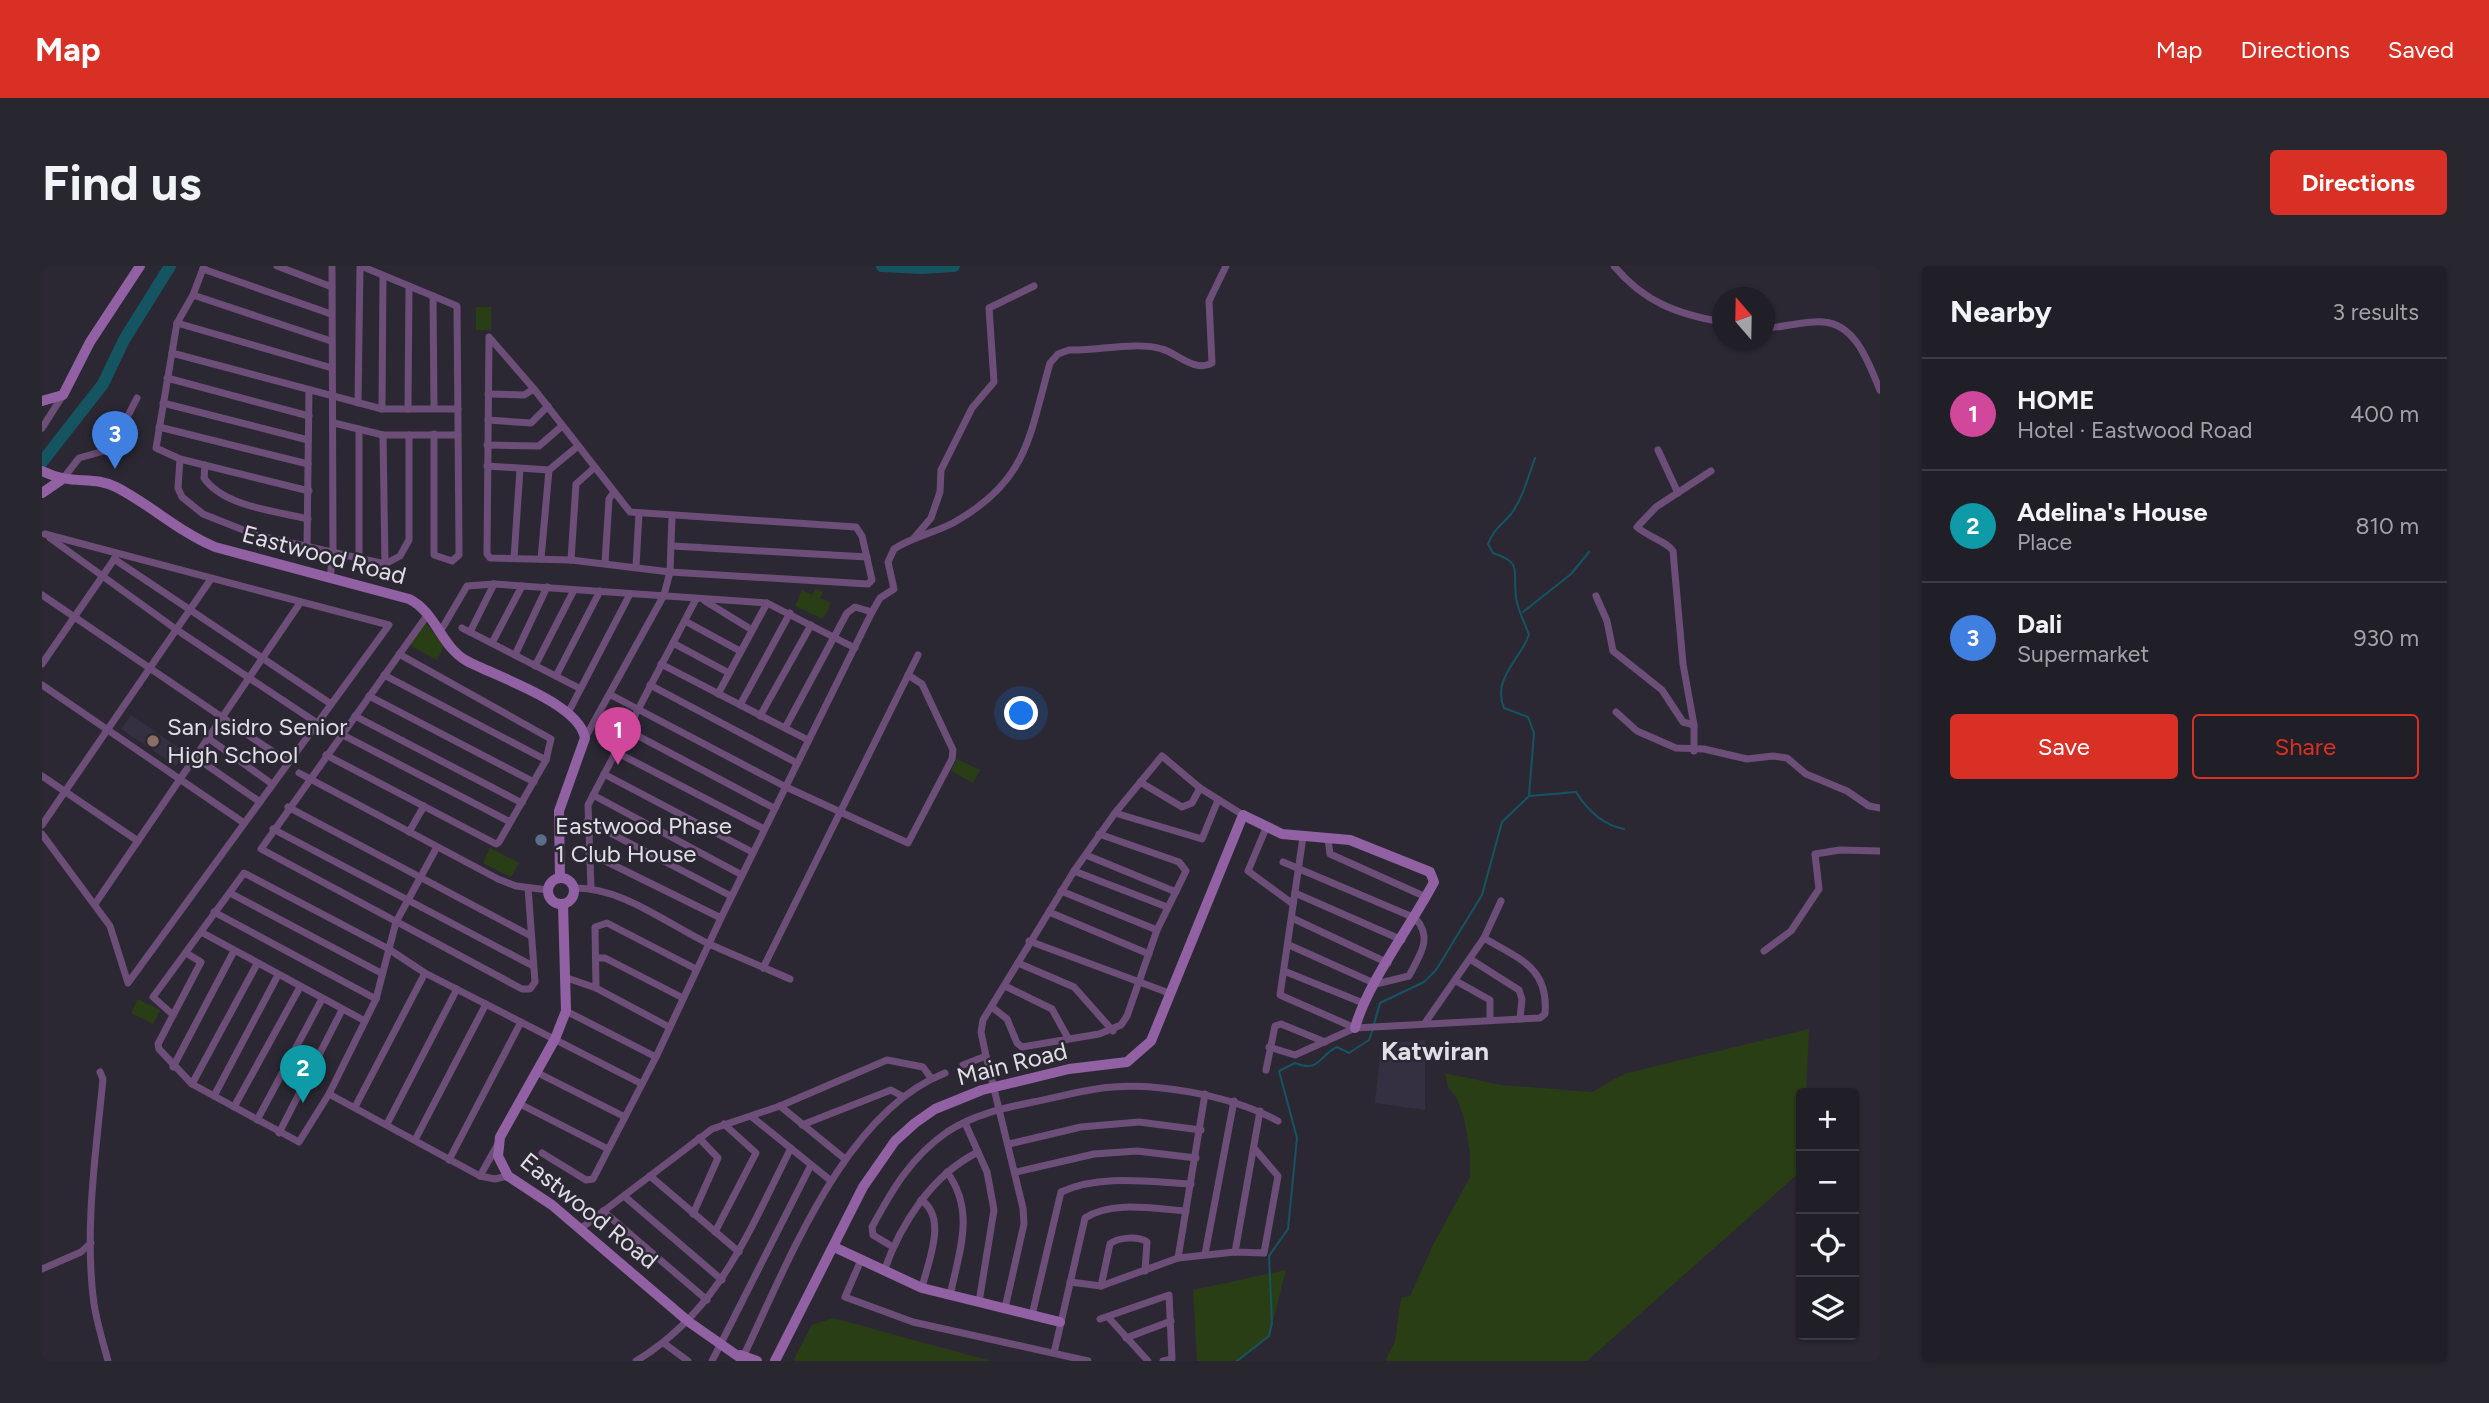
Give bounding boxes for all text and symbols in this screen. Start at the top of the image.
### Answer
text: Map [35,30,101,69]
text: Map [2156,35,2202,64]
text: Directions [2240,35,2350,64]
text: Saved [2388,35,2454,64]
button: Directions [2270,150,2447,215]
text: Find us [42,153,201,212]
north arrow [1712,287,1775,350]
text: Nearby [1950,293,2052,330]
text: 3 results [2332,298,2419,326]
text: HOME [2017,384,2095,416]
text: 1 [1968,400,1978,428]
text: 400 m [2350,400,2419,428]
pin: 3 [92,411,138,469]
text: Hotel · Eastwood Road [2017,416,2252,444]
text: Adelina's House [2017,496,2208,528]
text: 2 [1966,512,1980,540]
text: 810 m [2355,512,2419,540]
street label: Eastwood Road [239,519,409,590]
text: Place [2017,528,2072,556]
text: Dali [2017,608,2062,640]
text: 3 [1967,624,1979,652]
text: 930 m [2353,624,2419,652]
text: Supermarket [2017,640,2149,668]
your location [1004,696,1038,730]
pin: 1 [595,707,641,765]
place label: San Isidro Senior High School [167,712,347,769]
button: Save [1950,714,2178,779]
button: Share [2192,714,2419,779]
marker: San Isidro Senior High School [145,733,161,749]
place label: Eastwood Phase 1 Club House [555,811,732,868]
marker: Eastwood Phase 1 Club House [533,832,549,848]
district label: Katwiran [1381,1035,1489,1067]
street label: Main Road [954,1036,1070,1091]
pin: 2 [280,1045,326,1103]
map controls [1796,1088,1859,1340]
button: + [1796,1088,1859,1151]
street label: Eastwood Road [515,1146,664,1275]
button: − [1796,1151,1859,1214]
button: locate [1796,1214,1859,1277]
button: layers [1796,1277,1859,1340]

